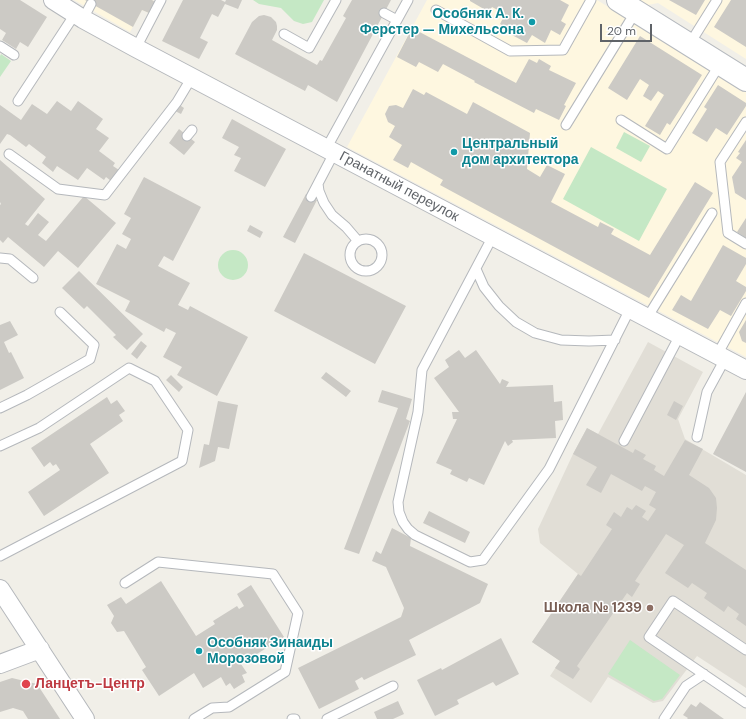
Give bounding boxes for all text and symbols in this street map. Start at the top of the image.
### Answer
place label: Особняк А. К. Ферстер — Михельсона [360,6,524,38]
scale bar [602,16,654,42]
marker: Особняк А. К. Ферстер — Михельсона [527,17,537,27]
text: 20 m [607,23,636,39]
place label: Центральный дом архитектора [462,136,579,168]
marker: Центральный дом архитектора [449,147,459,157]
street label: Гранатный переулок [336,148,462,226]
place label: Школа № 1239 [544,600,642,616]
marker: Школа № 1239 [645,603,655,613]
place label: Особняк Зинаиды Морозовой [207,635,333,668]
marker: Особняк Зинаиды Морозовой [194,646,204,656]
place label: Ланцетъ-Центр [35,676,145,692]
marker: Ланцетъ-Центр [20,678,32,690]

